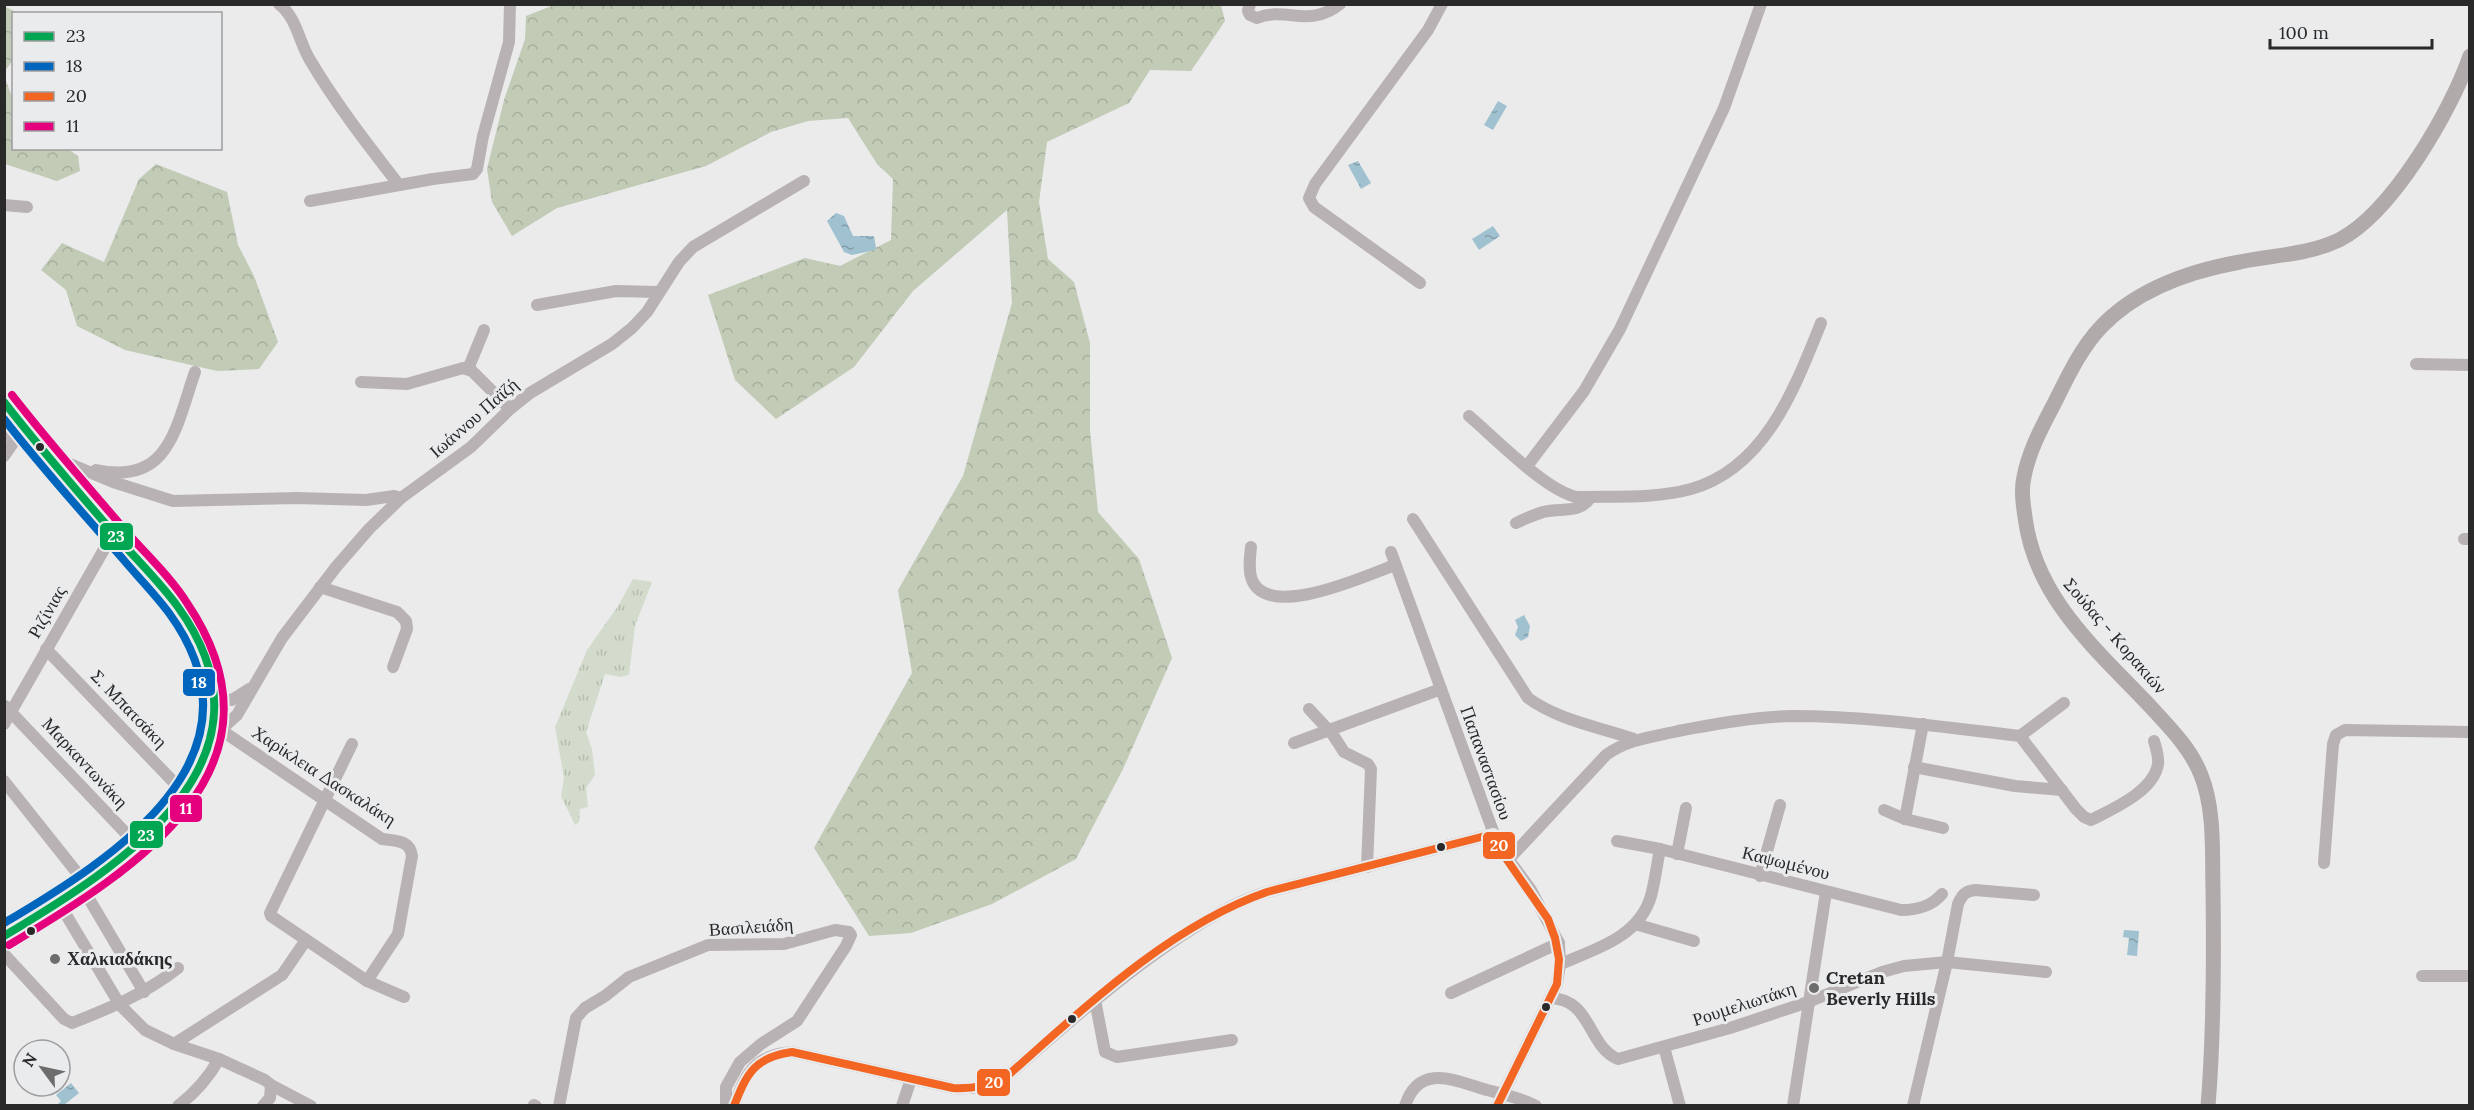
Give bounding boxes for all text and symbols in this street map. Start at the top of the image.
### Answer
legend [12,12,222,150]
scale bar [2270,12,2432,50]
text: 100 m [2279,21,2329,44]
text: 23 [66,24,85,47]
text: 18 [66,54,83,77]
text: 20 [66,84,87,107]
text: 11 [66,114,79,137]
street label: Ιωάννου Παϊζή [424,373,523,462]
unlabelled marker [34,441,46,453]
line badge: 23 [99,522,134,551]
text: 23 [107,526,125,546]
street label: Σούδας - Κορακιών [2059,573,2172,698]
street label: Ριζίνιας [22,581,71,642]
street label: Σ. Μπατσάκη [86,665,172,753]
line badge: 18 [182,668,216,697]
text: 18 [191,672,207,692]
street label: Παπαναστασίου [1455,703,1518,823]
street label: Μαρκαντωνάκη [37,712,133,813]
street label: Χαρίκλεια Δασκαλάκη [248,720,401,831]
line badge: 11 [169,794,203,823]
text: 11 [180,798,193,818]
line badge: 23 [129,820,164,849]
text: 23 [137,825,155,845]
line badge: 20 [1482,831,1516,860]
text: 20 [1490,835,1508,855]
unlabelled marker [1435,841,1447,853]
street label: Καψωμένου [1740,841,1832,885]
street label: Βασιλειάδη [708,912,794,941]
unlabelled marker [25,925,37,937]
place label: Χαλκιαδάκης [67,947,172,970]
marker: Χαλκιαδάκης [48,952,62,966]
place label: Cretan Beverly Hills [1826,966,1936,1010]
street label: Ρουμελιωτάκη [1689,976,1798,1031]
marker: Cretan Beverly Hills [1807,981,1821,995]
unlabelled marker [1540,1001,1552,1013]
unlabelled marker [1066,1013,1078,1025]
north arrow [12,1038,72,1098]
text: N [18,1049,41,1070]
line badge: 20 [976,1068,1011,1097]
text: 20 [985,1072,1003,1092]

